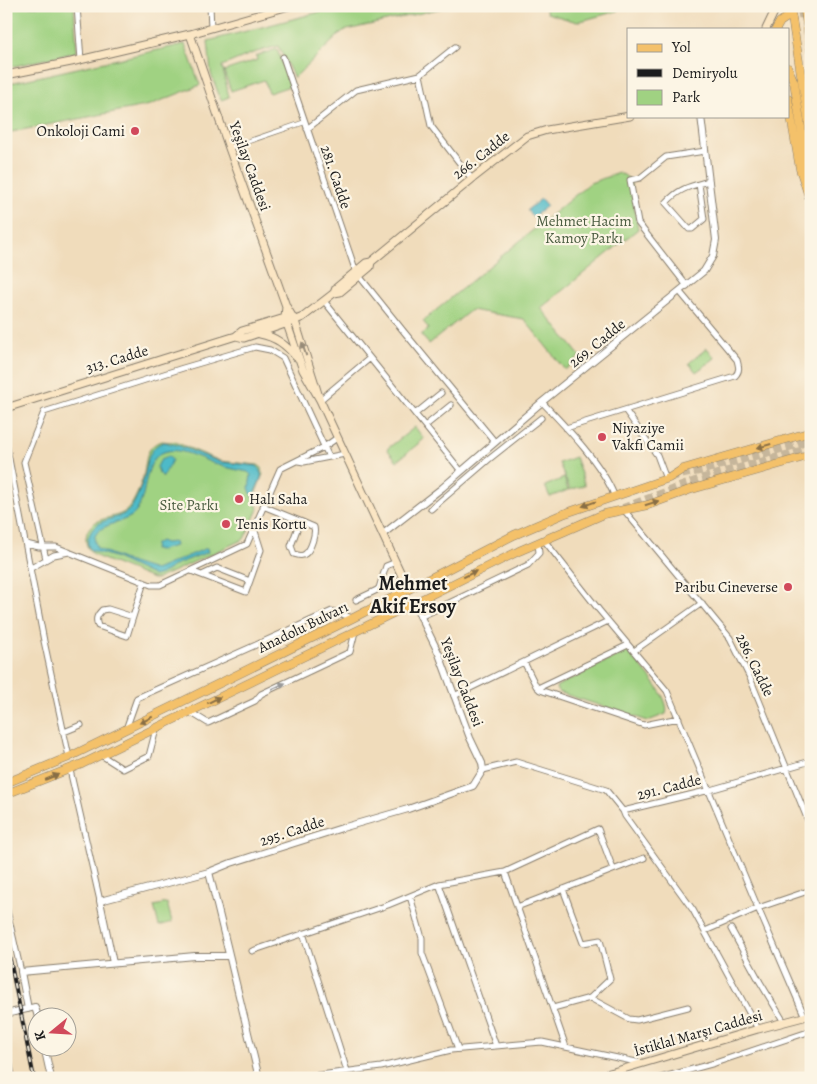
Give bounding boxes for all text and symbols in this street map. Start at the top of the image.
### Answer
legend [627,28,790,118]
text: Yol [671,37,691,57]
text: Demiryolu [672,63,739,83]
text: Park [672,87,701,107]
street label: Yeşilay Caddesi [224,117,275,214]
place label: Onkoloji Cami [37,121,125,141]
marker: Onkoloji Cami [129,125,141,137]
street label: 266. Cadde [448,126,514,184]
street label: 281. Cadde [316,143,356,212]
park label: Mehmet Hacim Kamoy Parkı [536,211,632,248]
street label: 269. Cadde [565,314,630,372]
street label: 313. Cadde [83,340,151,378]
one-way arrow [300,341,308,356]
place label: Niyaziye Vakfı Camii [611,418,684,455]
marker: Niyaziye Vakfı Camii [596,431,608,443]
one-way arrow [756,442,772,450]
place label: Halı Saha [249,489,308,509]
marker: Halı Saha [233,493,245,505]
park label: Site Parkı [159,495,219,515]
one-way arrow [644,499,659,506]
one-way arrow [581,500,596,508]
place label: Tenis Kortu [236,514,308,534]
marker: Tenis Kortu [220,518,232,530]
district label: Mehmet Akif Ersoy [369,570,457,620]
one-way arrow [463,570,477,578]
place label: Paribu Cineverse [674,577,778,597]
marker: Paribu Cineverse [782,581,794,593]
street label: Anadolu Bulvarı [254,597,351,658]
street label: 286. Cadde [731,630,779,700]
street label: Yeşilay Caddesi [435,634,488,729]
one-way arrow [272,681,286,689]
one-way arrow [207,696,222,704]
one-way arrow [138,715,153,724]
street label: 291. Cadde [635,769,703,805]
one-way arrow [45,773,60,781]
street label: 295. Cadde [257,811,327,851]
street label: İstiklal Marşı Caddesi [631,1005,765,1061]
north arrow [28,1006,78,1056]
text: K [29,1028,51,1043]

